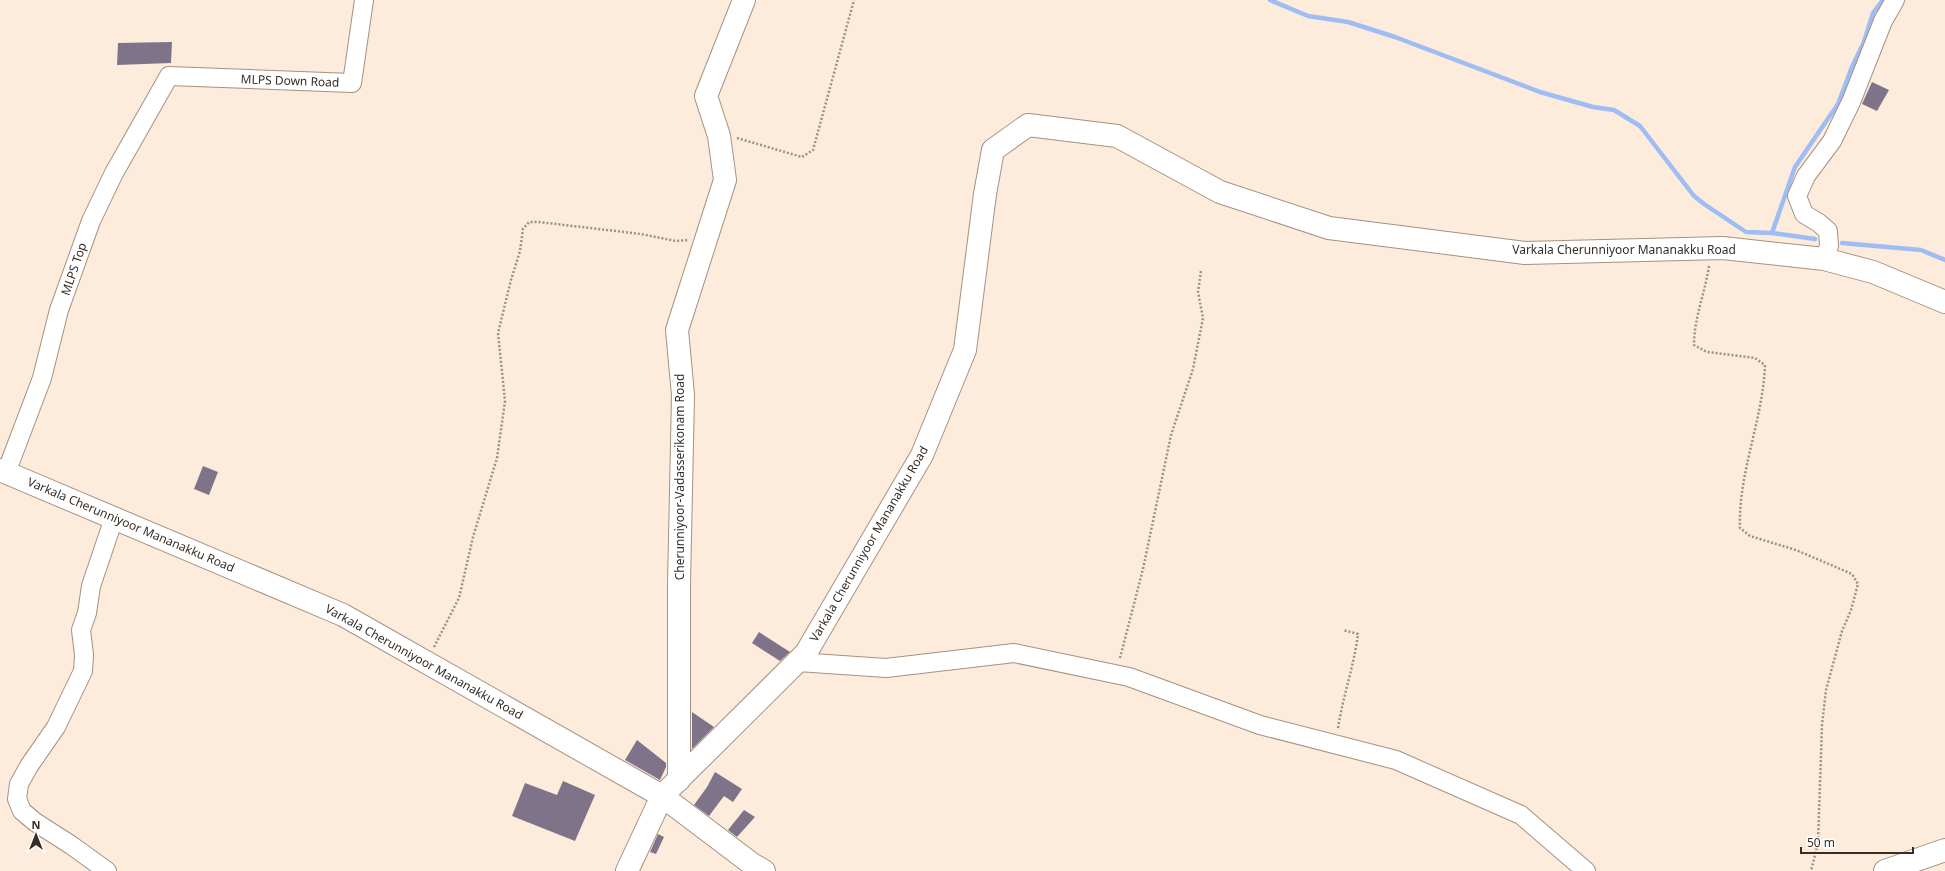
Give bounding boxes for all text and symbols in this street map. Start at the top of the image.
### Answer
street label: MLPS Down Road [240,70,340,91]
street label: MLPS Top [57,240,90,297]
street label: Varkala Cherunniyoor Mananakku Road [1512,241,1736,258]
street label: Cherunniyoor-Vadasserikonam Road [671,374,688,580]
street label: Varkala Cherunniyoor Mananakku Road [805,443,932,645]
street label: Varkala Cherunniyoor Mananakku Road [25,473,237,576]
street label: Varkala Cherunniyoor Mananakku Road [322,600,526,723]
north arrow [16,815,56,855]
text: N [32,817,40,832]
scale bar [1801,829,1913,855]
text: 50 m [1807,834,1835,851]

